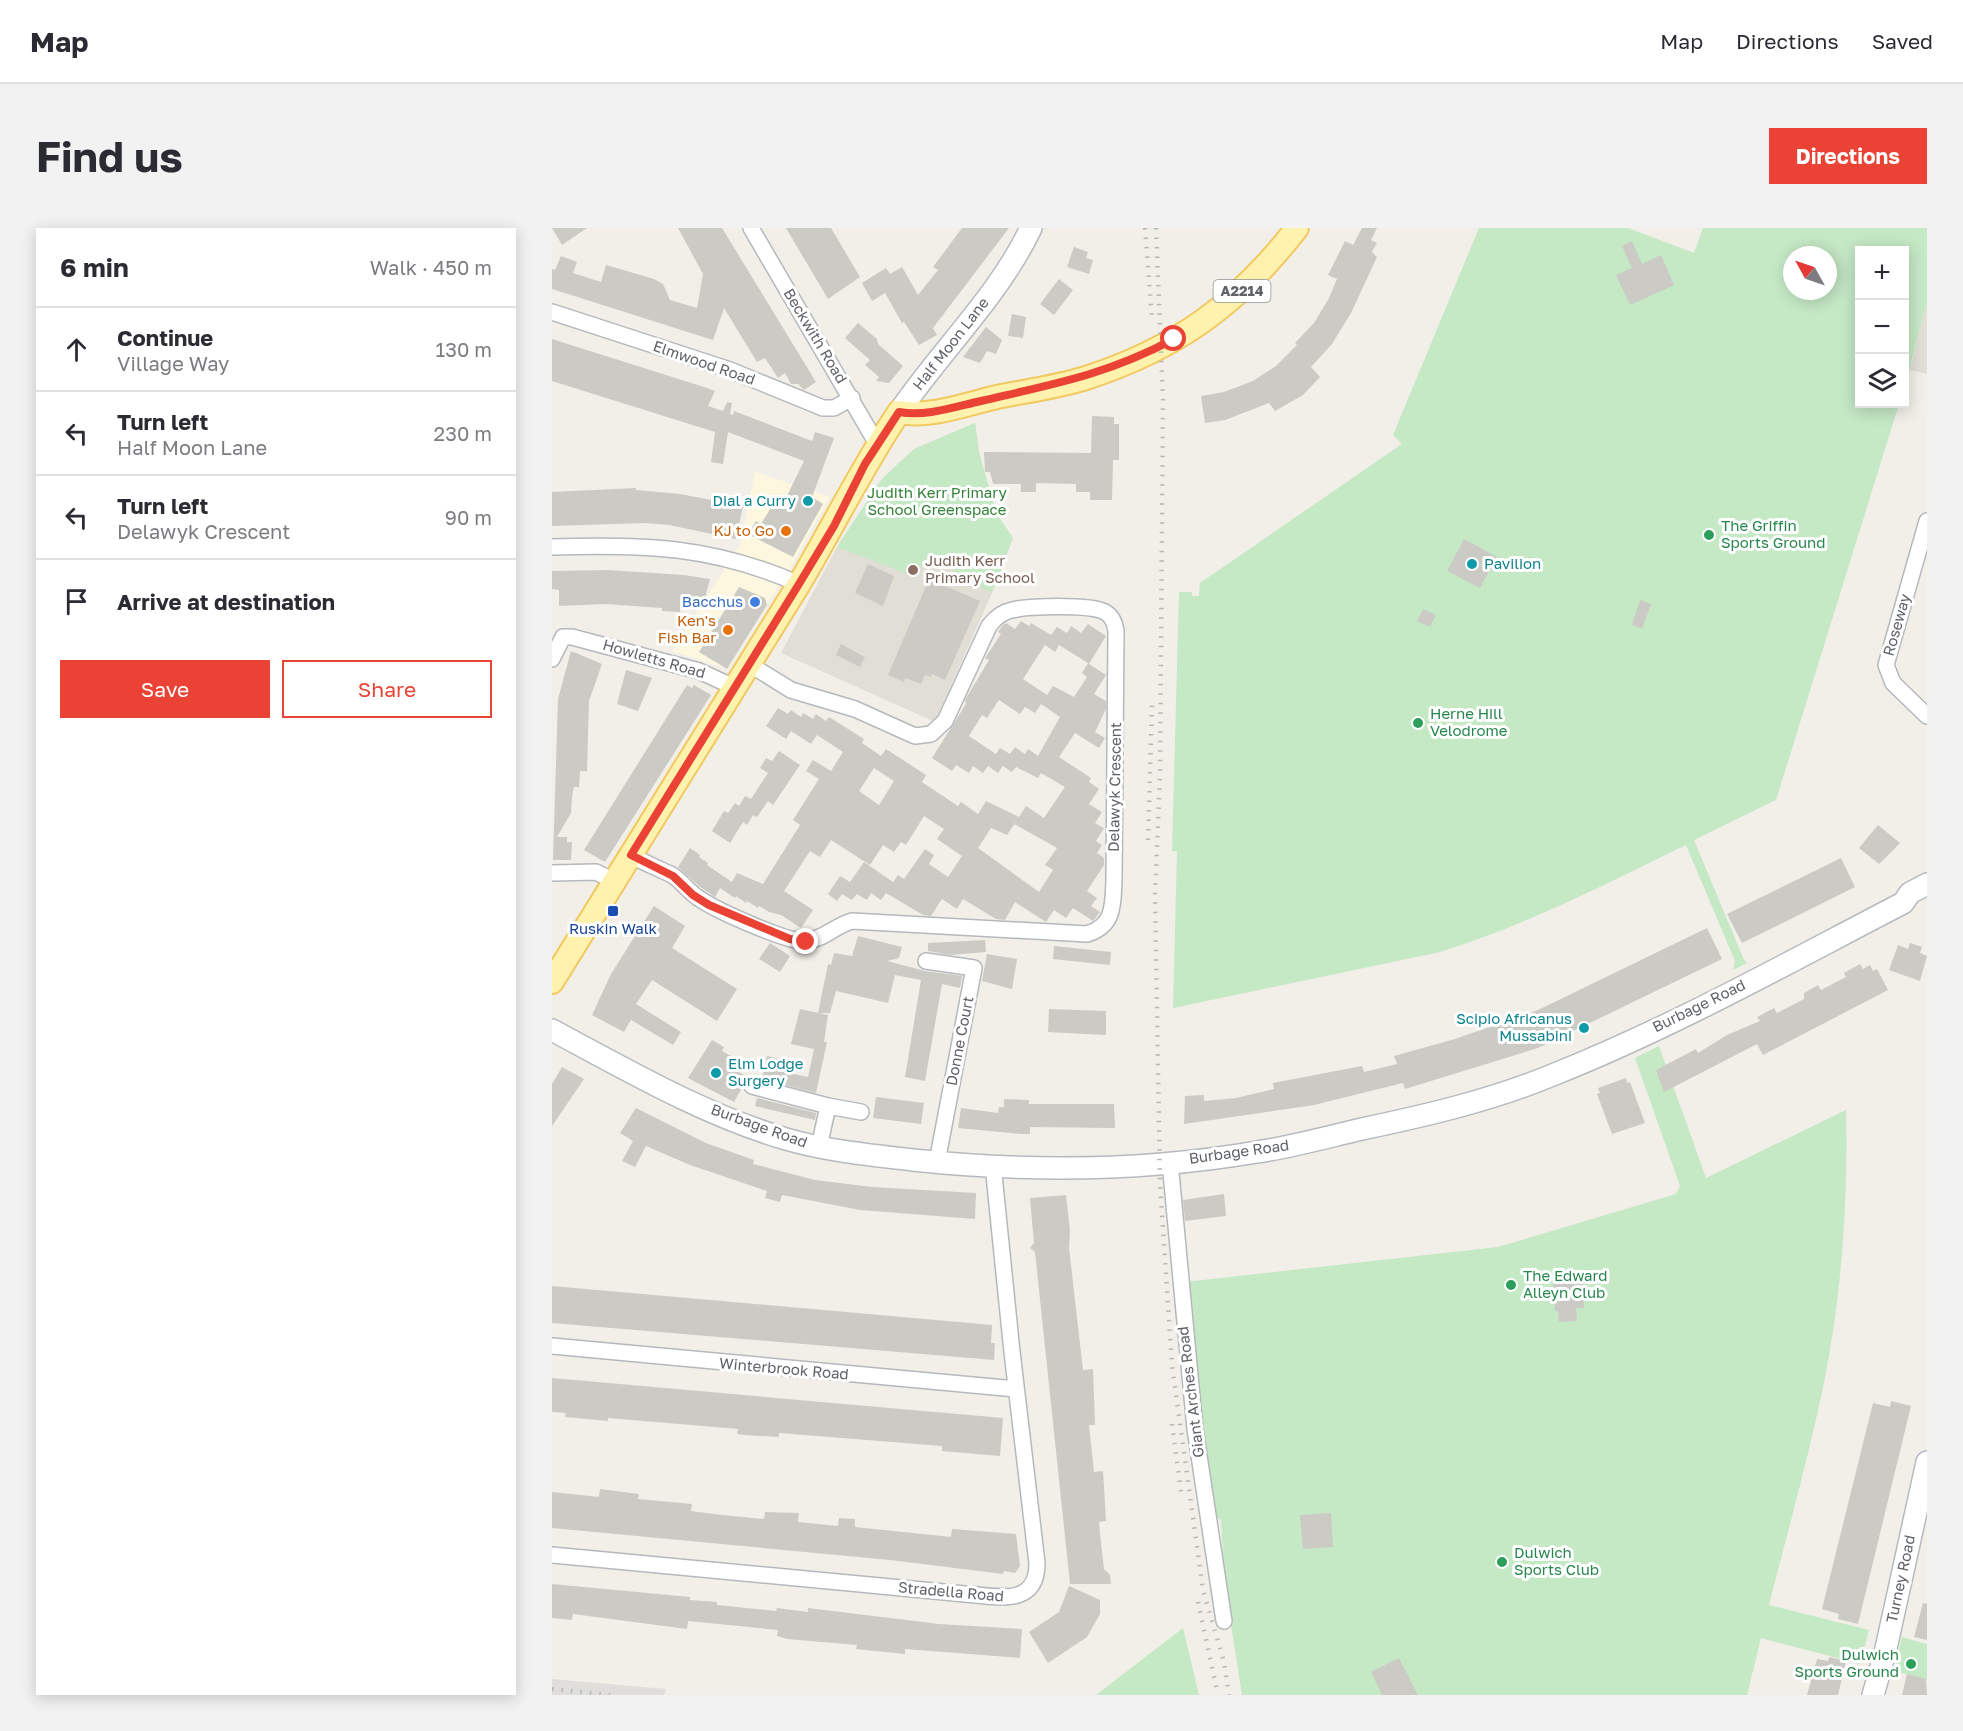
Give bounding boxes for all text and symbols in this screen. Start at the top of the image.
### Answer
text: Map [30,25,88,58]
text: Map [1660,28,1703,54]
text: Directions [1736,28,1839,54]
text: Saved [1872,28,1933,54]
button: Directions [1769,128,1927,184]
text: Find us [36,131,183,181]
north arrow [1783,246,1837,300]
map controls [1855,246,1909,408]
button: + [1855,246,1909,300]
text: 6 min [60,252,129,283]
text: Walk · 450 m [370,255,492,279]
road number: A2214 [1214,280,1270,302]
street label: Beckwith Road [780,285,851,386]
street label: Half Moon Lane [908,293,992,393]
button: − [1855,300,1909,354]
text: Continue [117,324,213,351]
route start [1160,325,1186,351]
icon: ahead [60,333,93,366]
street label: Elmwood Road [651,336,758,388]
text: 130 m [436,337,492,361]
text: Village Way [117,351,229,375]
button: layers [1855,354,1909,408]
text: Turn left [117,408,208,435]
icon: left [60,417,93,450]
text: 230 m [434,421,492,445]
text: Half Moon Lane [117,435,267,459]
park label: Judith Kerr Primary School Greenspace [867,483,1008,518]
place label: Dial a Curry [712,491,797,509]
text: Turn left [117,492,208,519]
marker: Dial a Curry [801,494,815,508]
icon: left [60,501,93,534]
text: 90 m [445,505,492,529]
place label: The Griffin Sports Ground [1721,516,1825,551]
text: Delawyk Crescent [117,519,290,543]
place label: KJ to Go [713,521,774,539]
marker: KJ to Go [779,524,793,538]
marker: The Griffin Sports Ground [1702,528,1716,542]
place label: Judith Kerr Primary School [925,551,1035,586]
place label: Pavilion [1484,554,1541,572]
marker: Pavilion [1465,557,1479,571]
marker: Judith Kerr Primary School [906,563,920,577]
icon: arrive [60,585,93,618]
text: Arrive at destination [117,588,335,615]
street label: Roseway [1879,591,1914,658]
place label: Bacchus [682,592,743,610]
marker: Bacchus [748,595,762,609]
place label: Ken's Fish Bar [658,611,716,646]
marker: Ken's Fish Bar [721,623,735,637]
street label: Howletts Road [601,635,708,681]
button: Save [60,660,270,718]
button: Share [282,660,492,718]
place label: Herne Hill Velodrome [1430,704,1508,739]
marker: Herne Hill Velodrome [1411,716,1425,730]
street label: Delawyk Crescent [1104,722,1124,852]
marker: Ruskin Walk [606,904,620,918]
place label: Ruskin Walk [569,919,657,937]
route end [792,928,818,954]
street label: Burbage Road [1649,975,1748,1035]
street label: Donne Court [942,995,977,1087]
place label: Scipio Africanus Mussabini [1456,1009,1572,1044]
marker: Scipio Africanus Mussabini [1577,1021,1591,1035]
place label: Elm Lodge Surgery [728,1054,804,1089]
marker: Elm Lodge Surgery [709,1066,723,1080]
street label: Burbage Road [709,1099,810,1151]
street label: Burbage Road [1188,1135,1290,1167]
place label: The Edward Alleyn Club [1523,1266,1607,1301]
marker: The Edward Alleyn Club [1504,1278,1518,1292]
street label: Giant Arches Road [1173,1325,1207,1459]
street label: Winterbrook Road [719,1353,850,1383]
street label: Turney Road [1882,1533,1918,1624]
place label: Dulwich Sports Club [1514,1543,1599,1578]
marker: Dulwich Sports Club [1495,1555,1509,1569]
street label: Stradella Road [898,1577,1005,1605]
place label: Dulwich Sports Ground [1795,1645,1899,1680]
marker: Dulwich Sports Ground [1904,1657,1918,1671]

